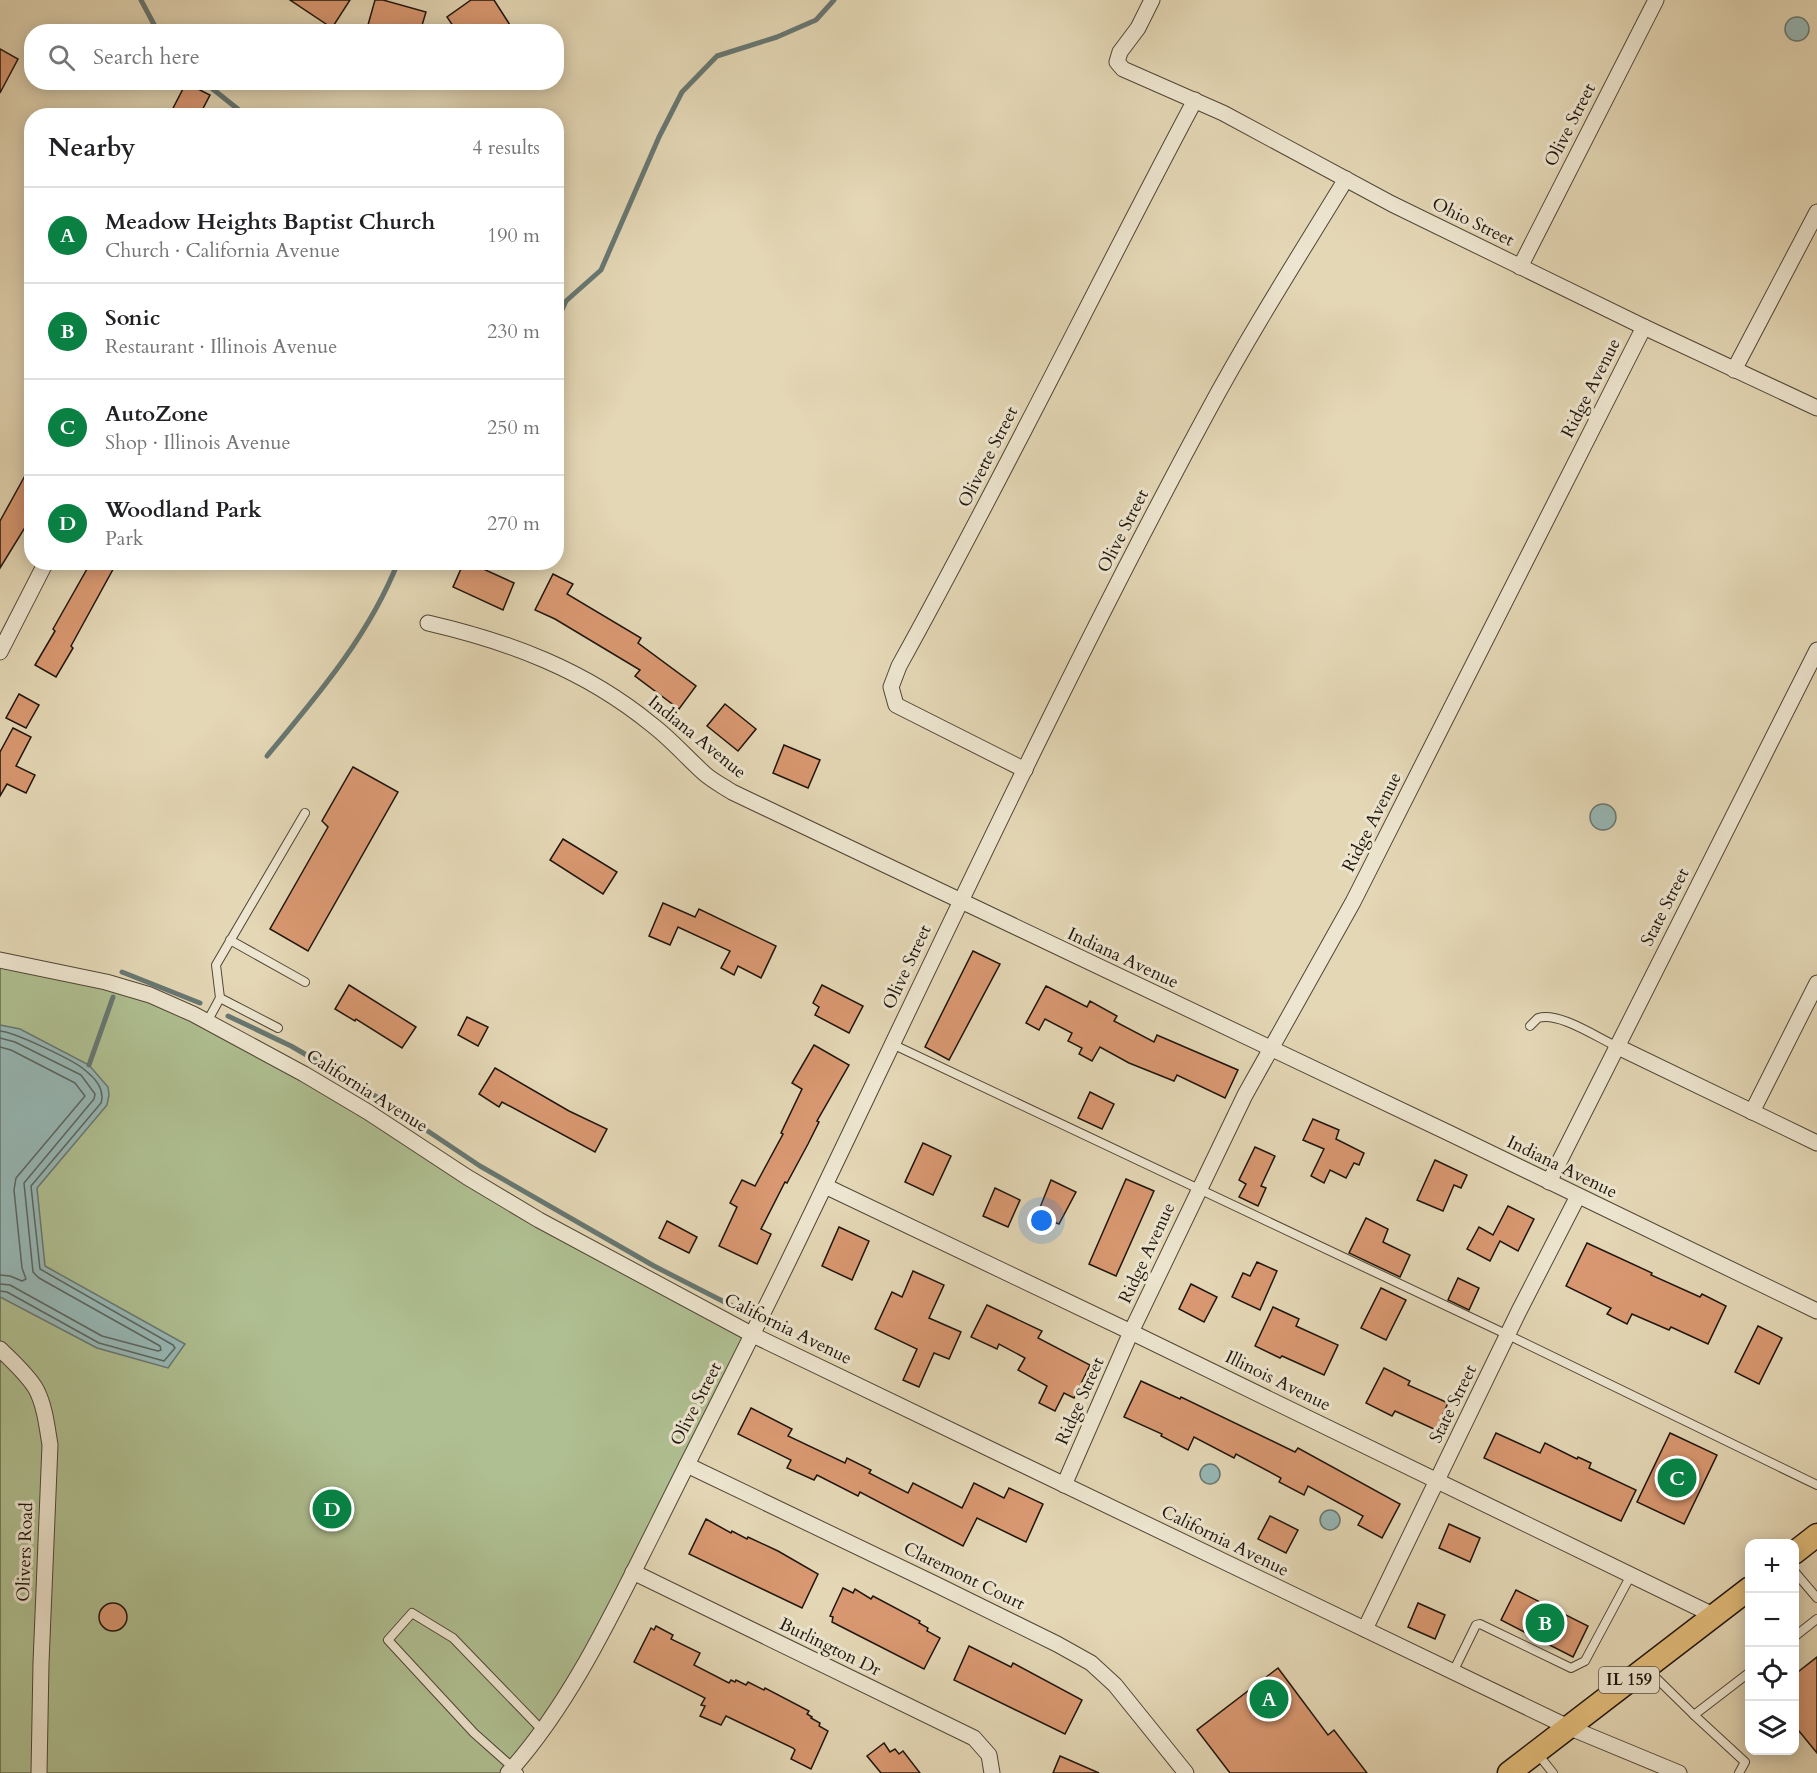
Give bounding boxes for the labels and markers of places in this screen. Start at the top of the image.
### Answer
pin: C [1658,1456,1696,1500]
pin: D [312,1486,352,1532]
pin: B [1526,1600,1564,1646]
pin: A [1250,1676,1288,1722]

